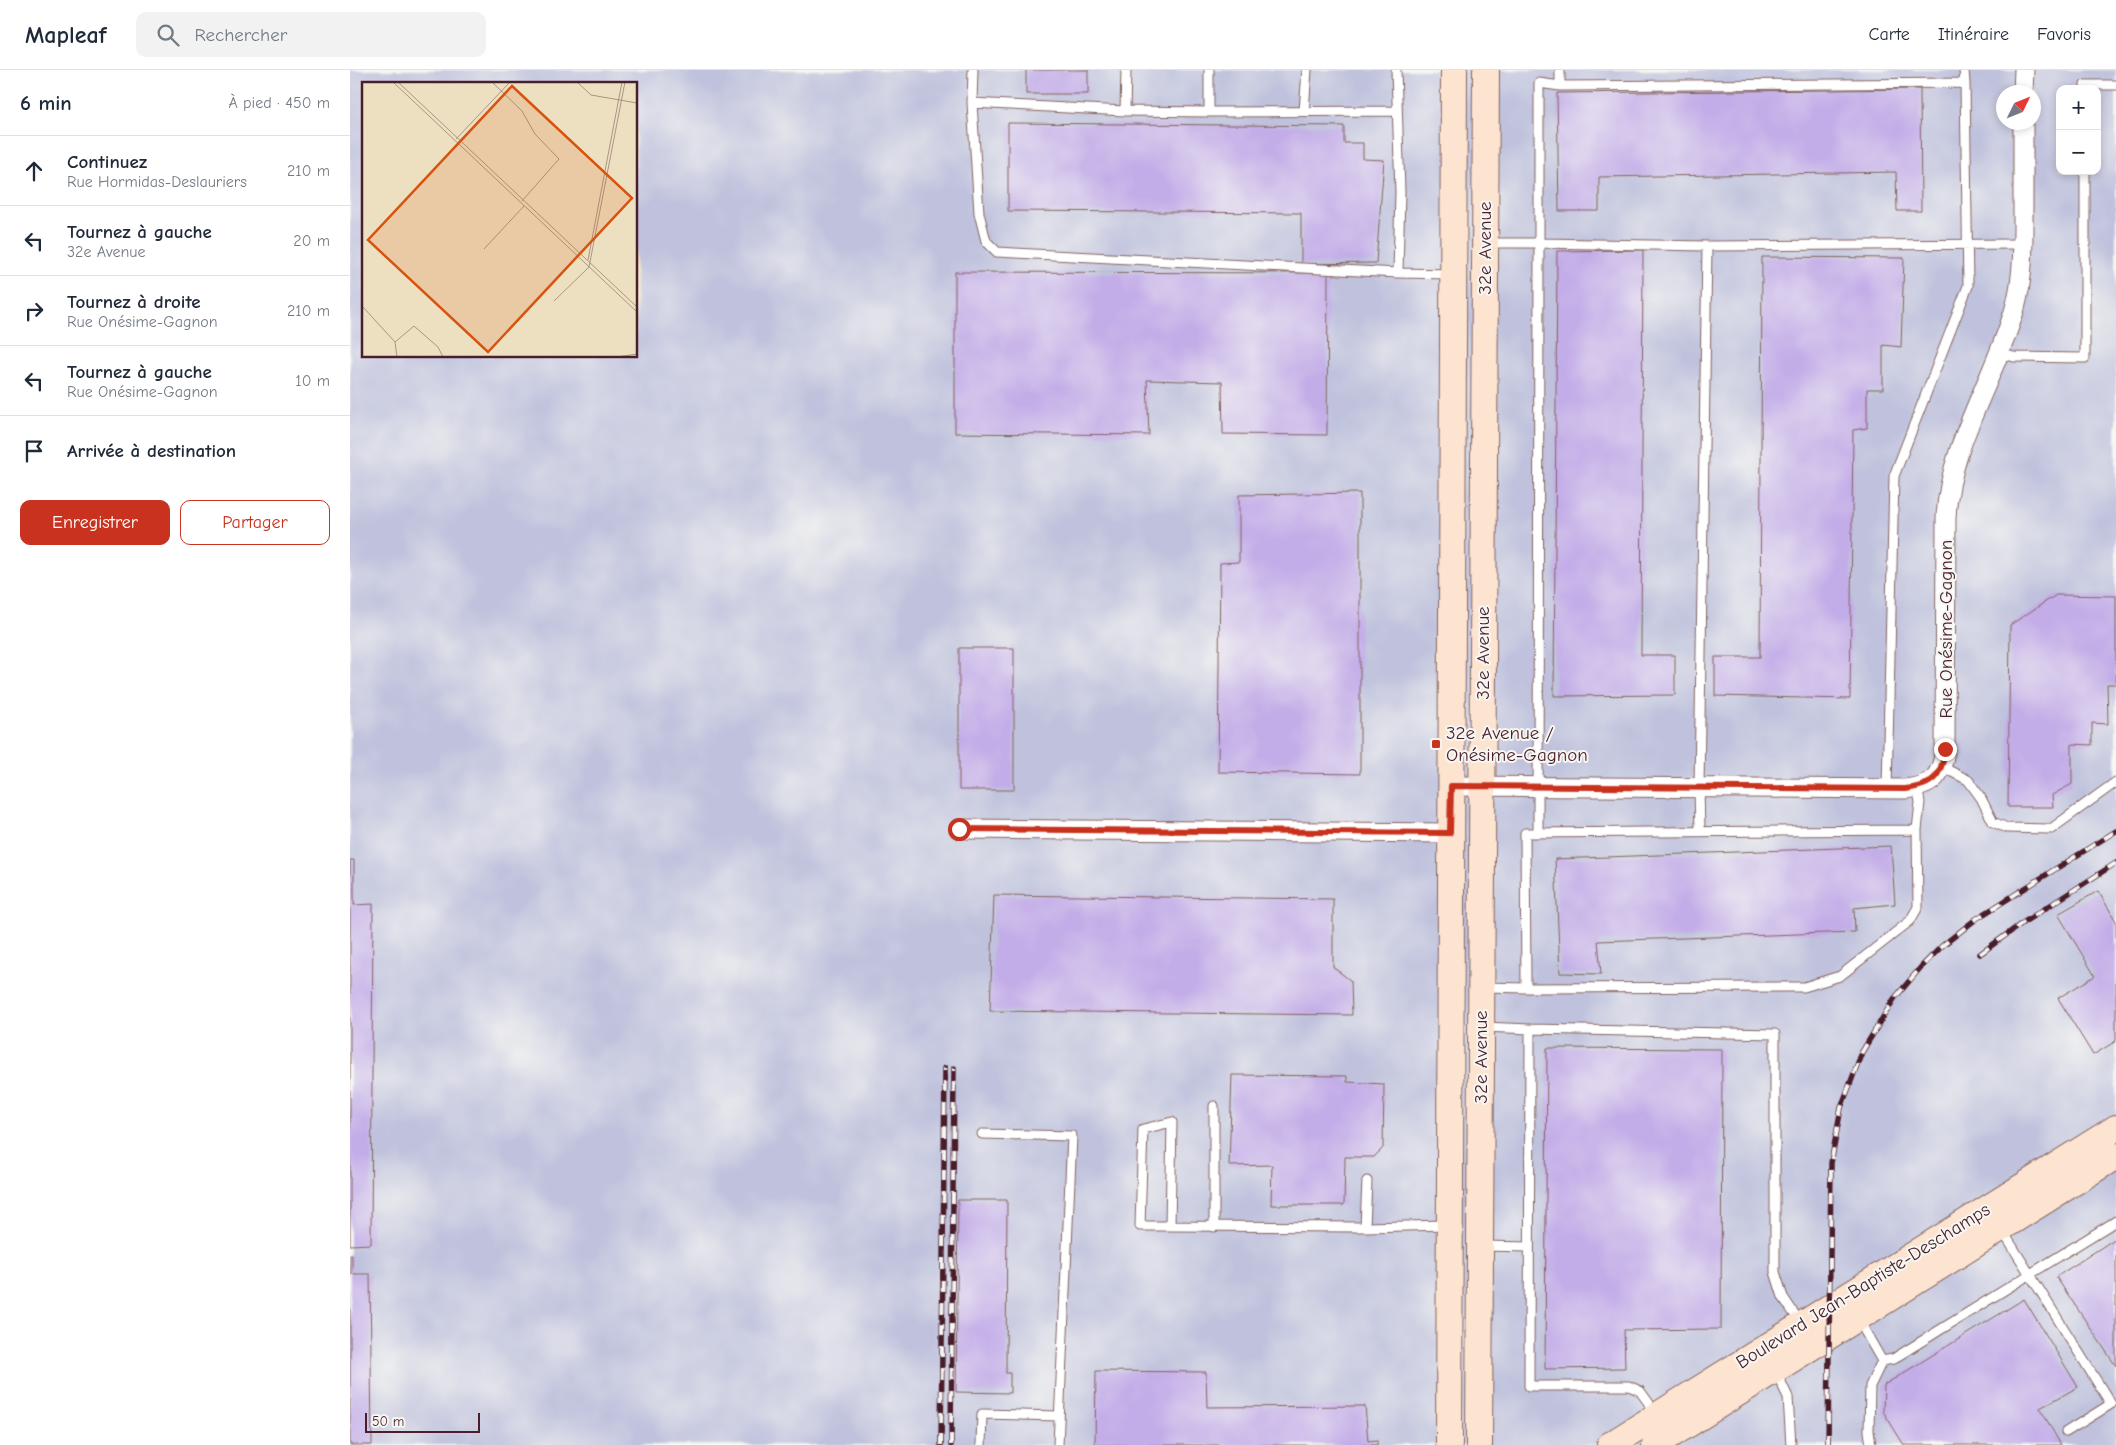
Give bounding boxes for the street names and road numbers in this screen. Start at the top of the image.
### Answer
street label: 32e Avenue [1474,201,1496,295]
street label: Rue Onésime-Gagnon [1935,540,1957,718]
street label: 32e Avenue [1472,606,1494,700]
street label: 32e Avenue [1470,1010,1492,1104]
street label: Boulevard Jean-Baptiste-Deschamps [1732,1198,1994,1374]

